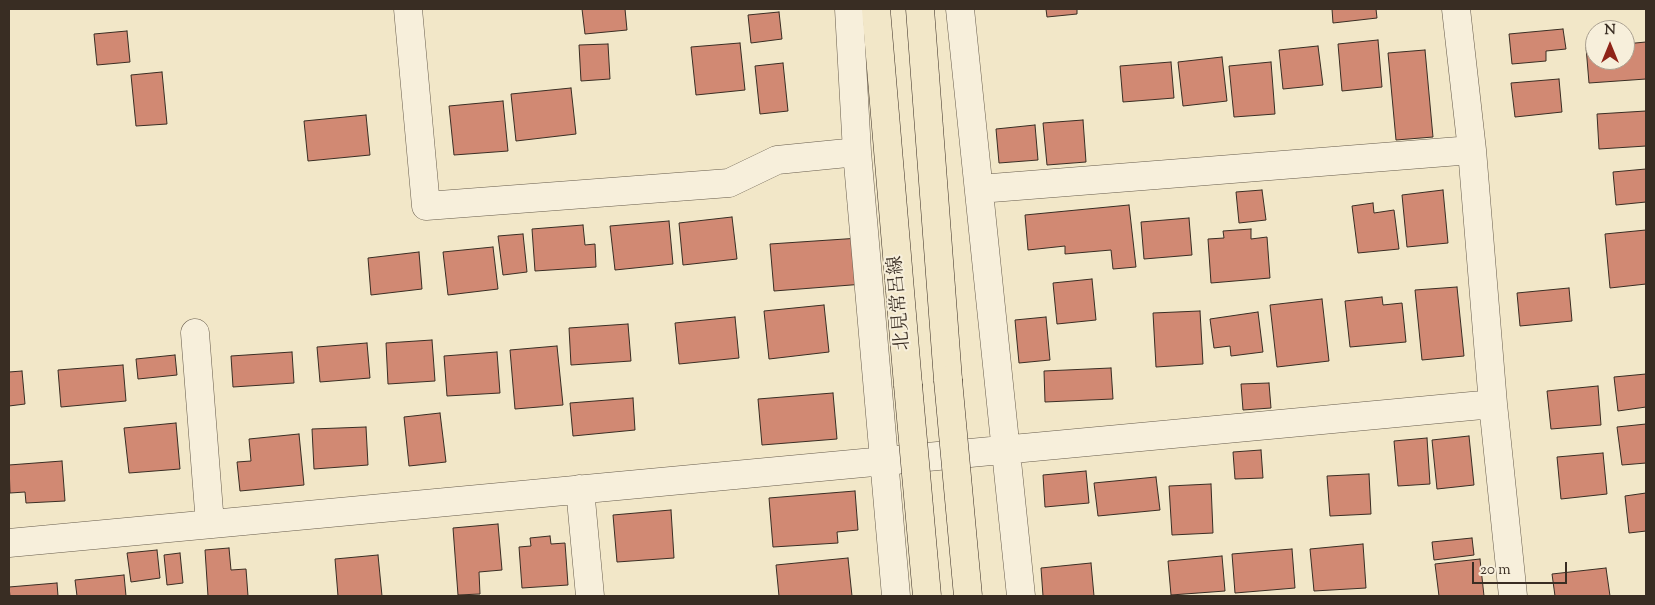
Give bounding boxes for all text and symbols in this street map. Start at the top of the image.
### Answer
north arrow [1585,20,1635,70]
text: N [1604,21,1616,41]
street label: 北見常呂線 [886,255,916,351]
scale bar [1475,552,1570,584]
text: 20 m [1480,560,1511,581]

